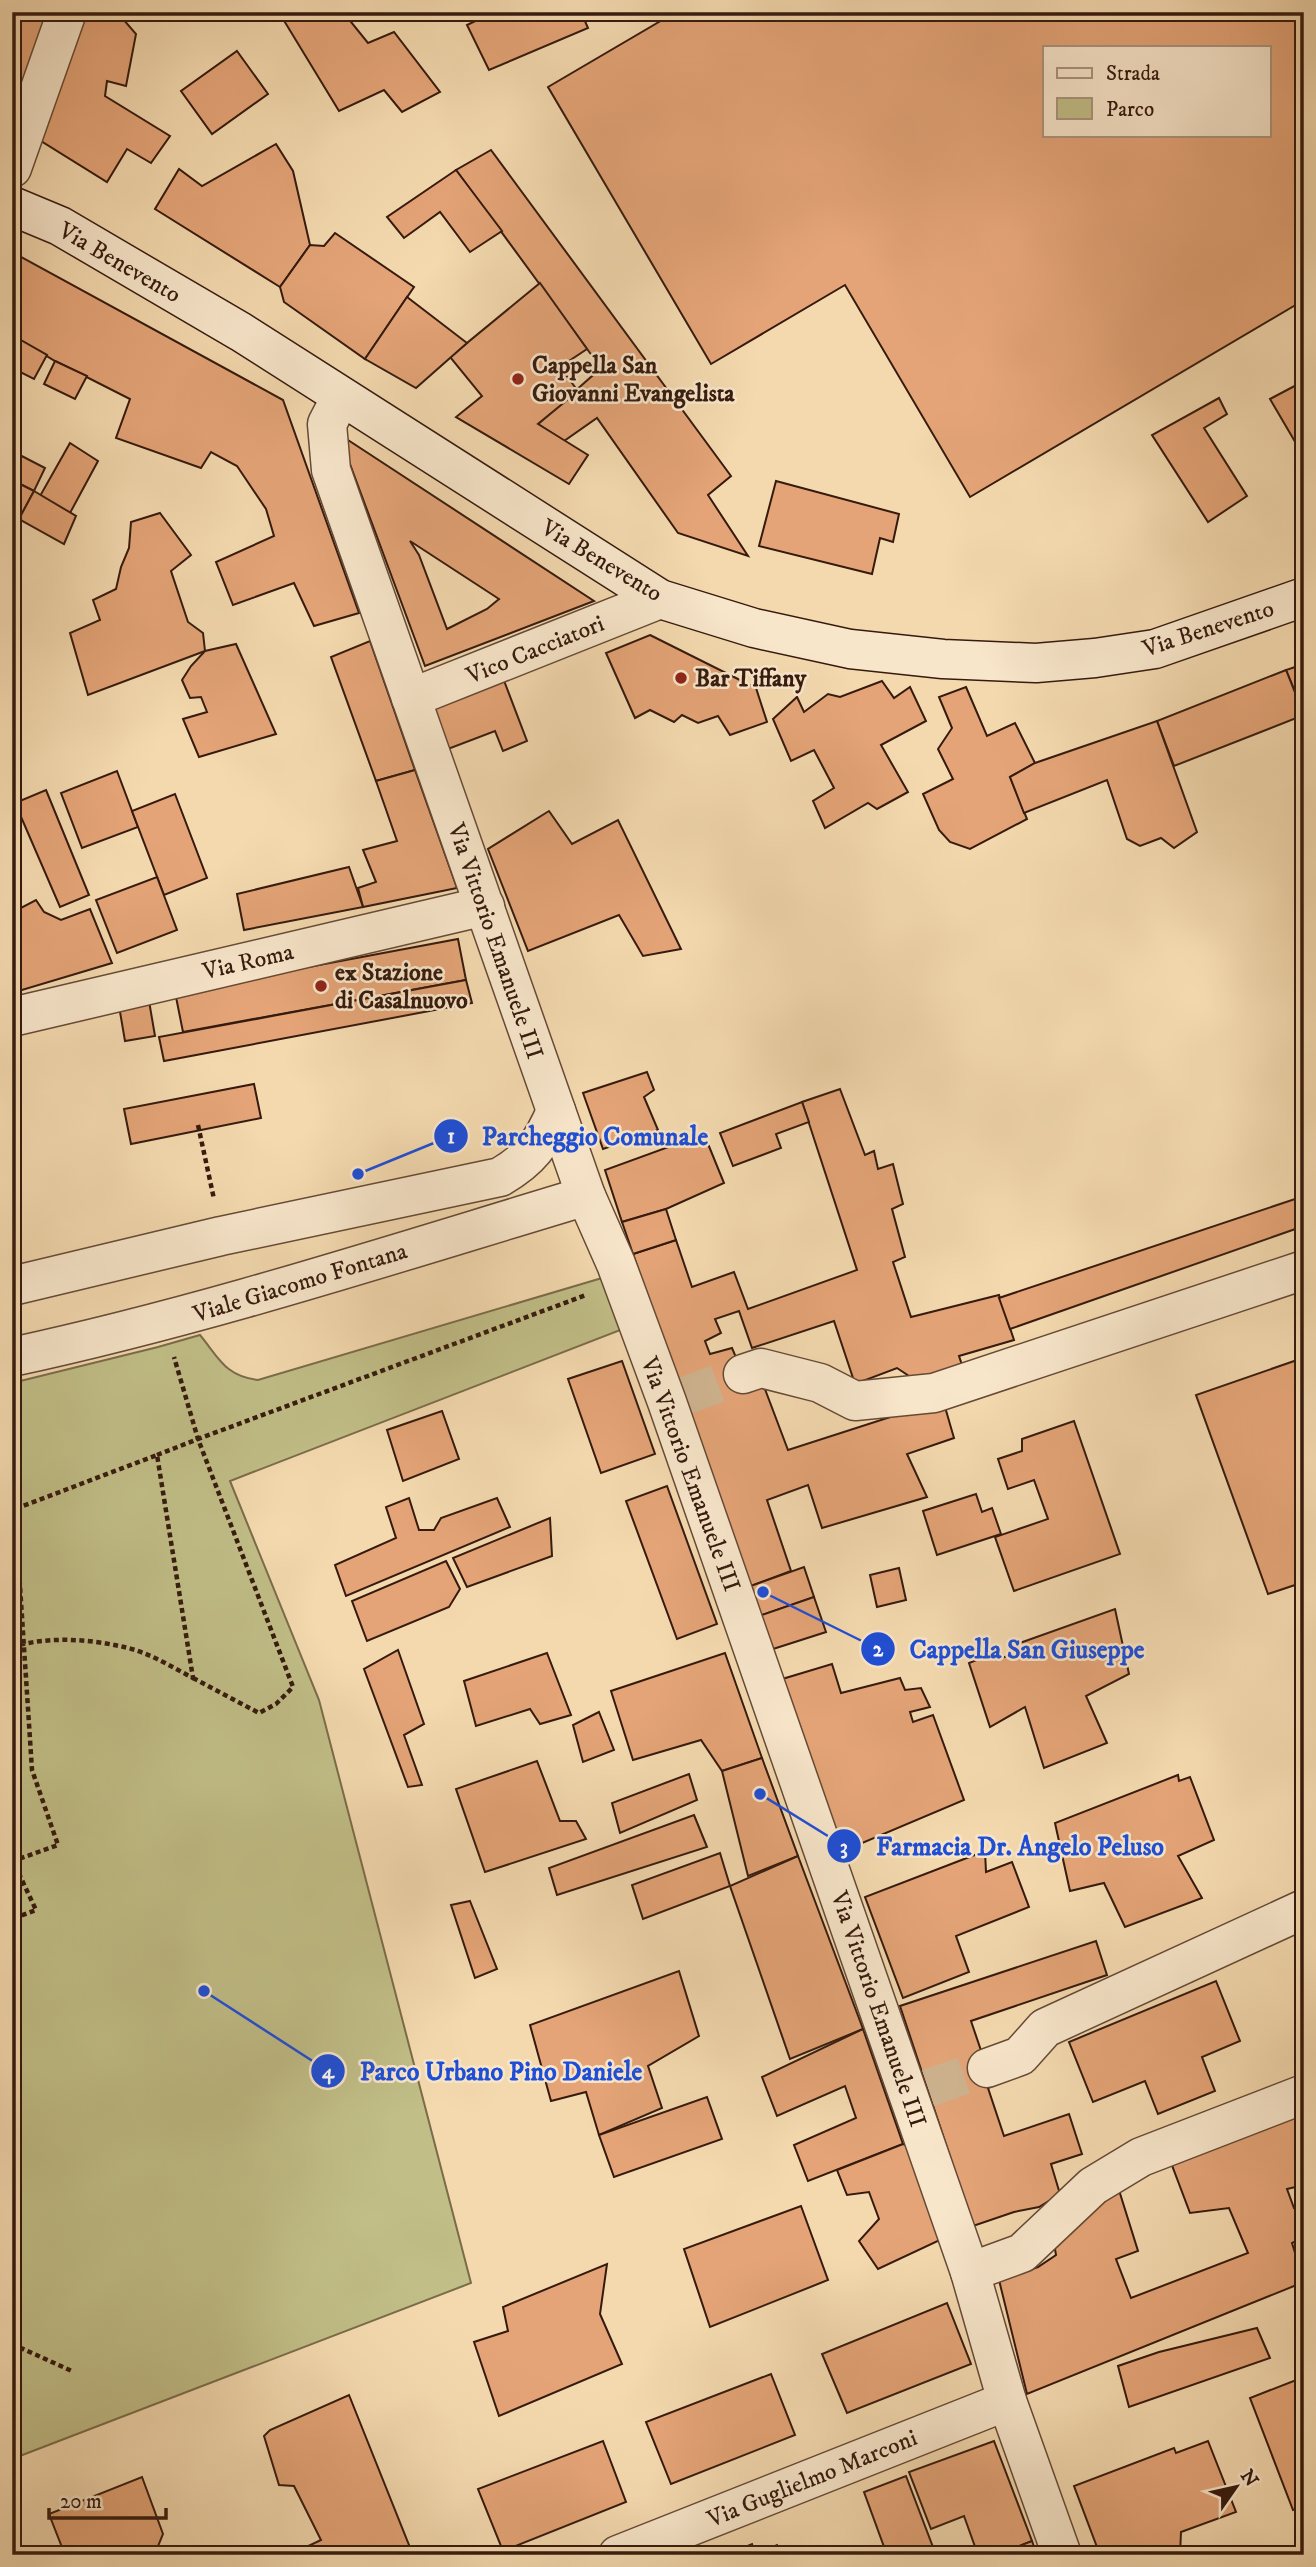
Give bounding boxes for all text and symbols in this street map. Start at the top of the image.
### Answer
legend [1043,46,1270,136]
text: Strada [1106,61,1160,87]
text: Parco [1106,97,1154,123]
street label: Via Benevento [52,215,186,310]
place label: Cappella San Giovanni Evangelista [532,351,735,409]
marker: Cappella San Giovanni Evangelista [510,371,526,387]
street label: Via Benevento [535,512,668,609]
street label: Via Benevento [1138,594,1278,665]
street label: Vico Cacciatori [461,609,609,692]
place label: Bar Tiffany [695,664,807,694]
marker: Bar Tiffany [673,670,689,686]
street label: Via Vittorio Emanuele III [440,818,550,1063]
street label: Via Roma [199,937,297,987]
place label: ex Stazione di Casalnuovo [335,958,468,1016]
marker: ex Stazione di Casalnuovo [313,978,329,994]
callout: Parcheggio Comunale [433,1113,723,1160]
text: Parcheggio Comunale [482,1121,708,1154]
text: 1 [447,1124,455,1150]
street label: Viale Giacomo Fontana [189,1236,412,1330]
street label: Via Vittorio Emanuele III [633,1352,747,1596]
callout: Cappella San Giuseppe [860,1625,1158,1672]
text: Cappella San Giuseppe [910,1634,1145,1667]
text: 2 [873,1637,884,1663]
callout: Farmacia Dr. Angelo Peluso [827,1823,1178,1870]
text: Farmacia Dr. Angelo Peluso [876,1831,1164,1864]
text: 3 [840,1835,848,1861]
street label: Via Vittorio Emanuele III [823,1886,933,2131]
callout: Parco Urbano Pino Daniele [310,2047,656,2094]
text: Parco Urbano Pino Daniele [360,2056,643,2089]
text: 4 [322,2059,335,2085]
street label: Via Guglielmo Marconi [702,2423,922,2535]
north arrow [1200,2452,1270,2522]
text: N [1235,2465,1263,2492]
scale bar [49,2476,166,2520]
text: 20 m [60,2489,102,2515]

